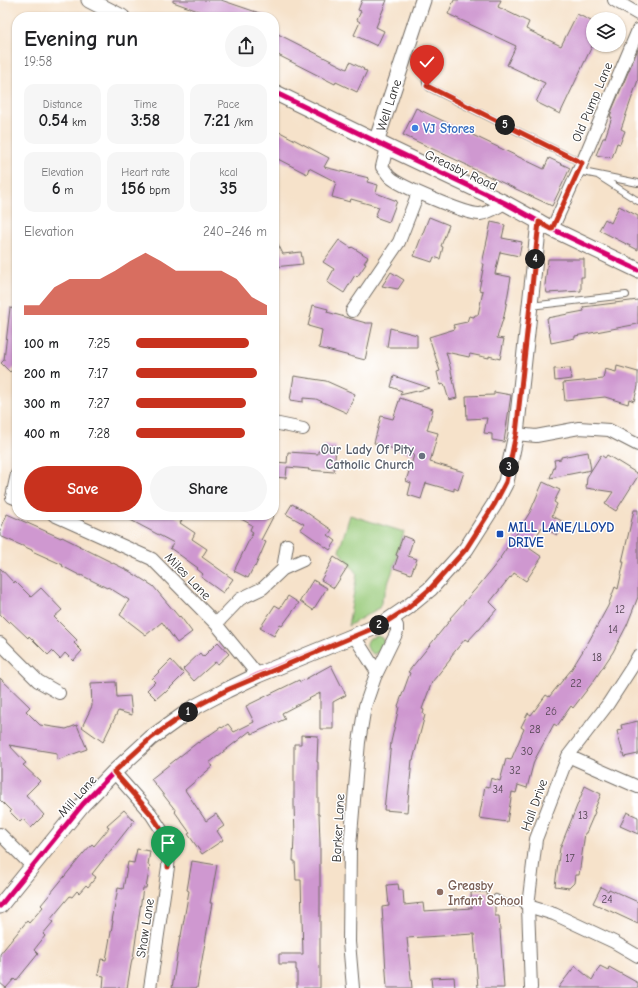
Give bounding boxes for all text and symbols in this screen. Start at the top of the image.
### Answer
map controls [586,12,626,52]
button: layers [586,12,626,52]
button: share [225,25,267,67]
text: Evening run [24,26,138,52]
pin [410,45,444,86]
icon: check [416,51,438,73]
text: 19:58 [24,54,52,69]
street label: Old Pump Lane [568,59,616,144]
street label: Well Lane [373,77,404,133]
text: Distance [43,98,82,111]
text: Time [134,98,157,111]
text: Pace [217,98,240,111]
text: 0.54 [39,111,68,130]
text: 3:58 [131,111,160,130]
text: 7:21 [204,111,230,130]
pin: 5 [495,115,515,135]
text: km [68,116,86,129]
text: /km [230,116,253,129]
text: 5 [502,118,508,131]
place label: VJ Stores [423,121,475,136]
marker: VJ Stores [410,123,420,133]
street label: Greasby Road [422,147,500,193]
text: Elevation [41,166,84,179]
text: Heart rate [121,166,170,179]
text: kcal [219,166,238,179]
text: 6 [52,179,61,198]
text: 156 [121,179,146,198]
text: 35 [220,179,237,198]
text: m [61,184,73,197]
text: bpm [146,184,170,197]
text: Elevation [24,224,74,239]
text: 240–246 m [203,224,267,239]
pin: 4 [525,249,545,269]
text: 4 [532,252,538,265]
text: 100 m [24,336,59,351]
text: 7:25 [88,336,110,351]
text: 200 m [24,366,60,381]
text: 7:17 [88,366,108,381]
text: 300 m [24,396,60,411]
text: 7:27 [88,396,109,411]
text: 400 m [24,426,60,441]
text: 7:28 [88,426,110,441]
place label: Our Lady Of Pity Catholic Church [321,442,414,472]
marker: Our Lady Of Pity Catholic Church [417,451,427,461]
pin: 3 [499,457,519,477]
text: 3 [506,460,512,473]
button: Save [24,466,142,512]
button: Share [150,466,267,512]
place label: MILL LANE/LLOYD DRIVE [508,520,614,550]
marker: MILL LANE/LLOYD DRIVE [495,529,505,539]
street label: Miles Lane [162,549,214,603]
house number: 12 [615,603,625,616]
pin: 2 [369,615,389,635]
text: 2 [376,618,382,631]
house number: 14 [608,623,618,636]
house number: 18 [592,651,602,664]
house number: 22 [570,677,582,690]
pin: 1 [178,702,198,722]
text: 1 [186,705,190,718]
house number: 26 [545,705,557,718]
house number: 28 [529,723,541,736]
house number: 30 [521,745,533,758]
house number: 32 [509,764,521,777]
street label: Mill Lane [55,772,100,820]
street label: Hall Drive [518,777,550,833]
house number: 34 [493,783,503,796]
street label: Barker Lane [329,793,347,863]
house number: 13 [578,809,588,822]
pin [151,826,185,867]
icon: arrive [157,832,179,854]
house number: 17 [565,852,575,865]
place label: Greasby Infant School [448,878,523,908]
marker: Greasby Infant School [435,887,445,897]
house number: 24 [601,893,613,906]
street label: Shaw Lane [133,897,157,959]

